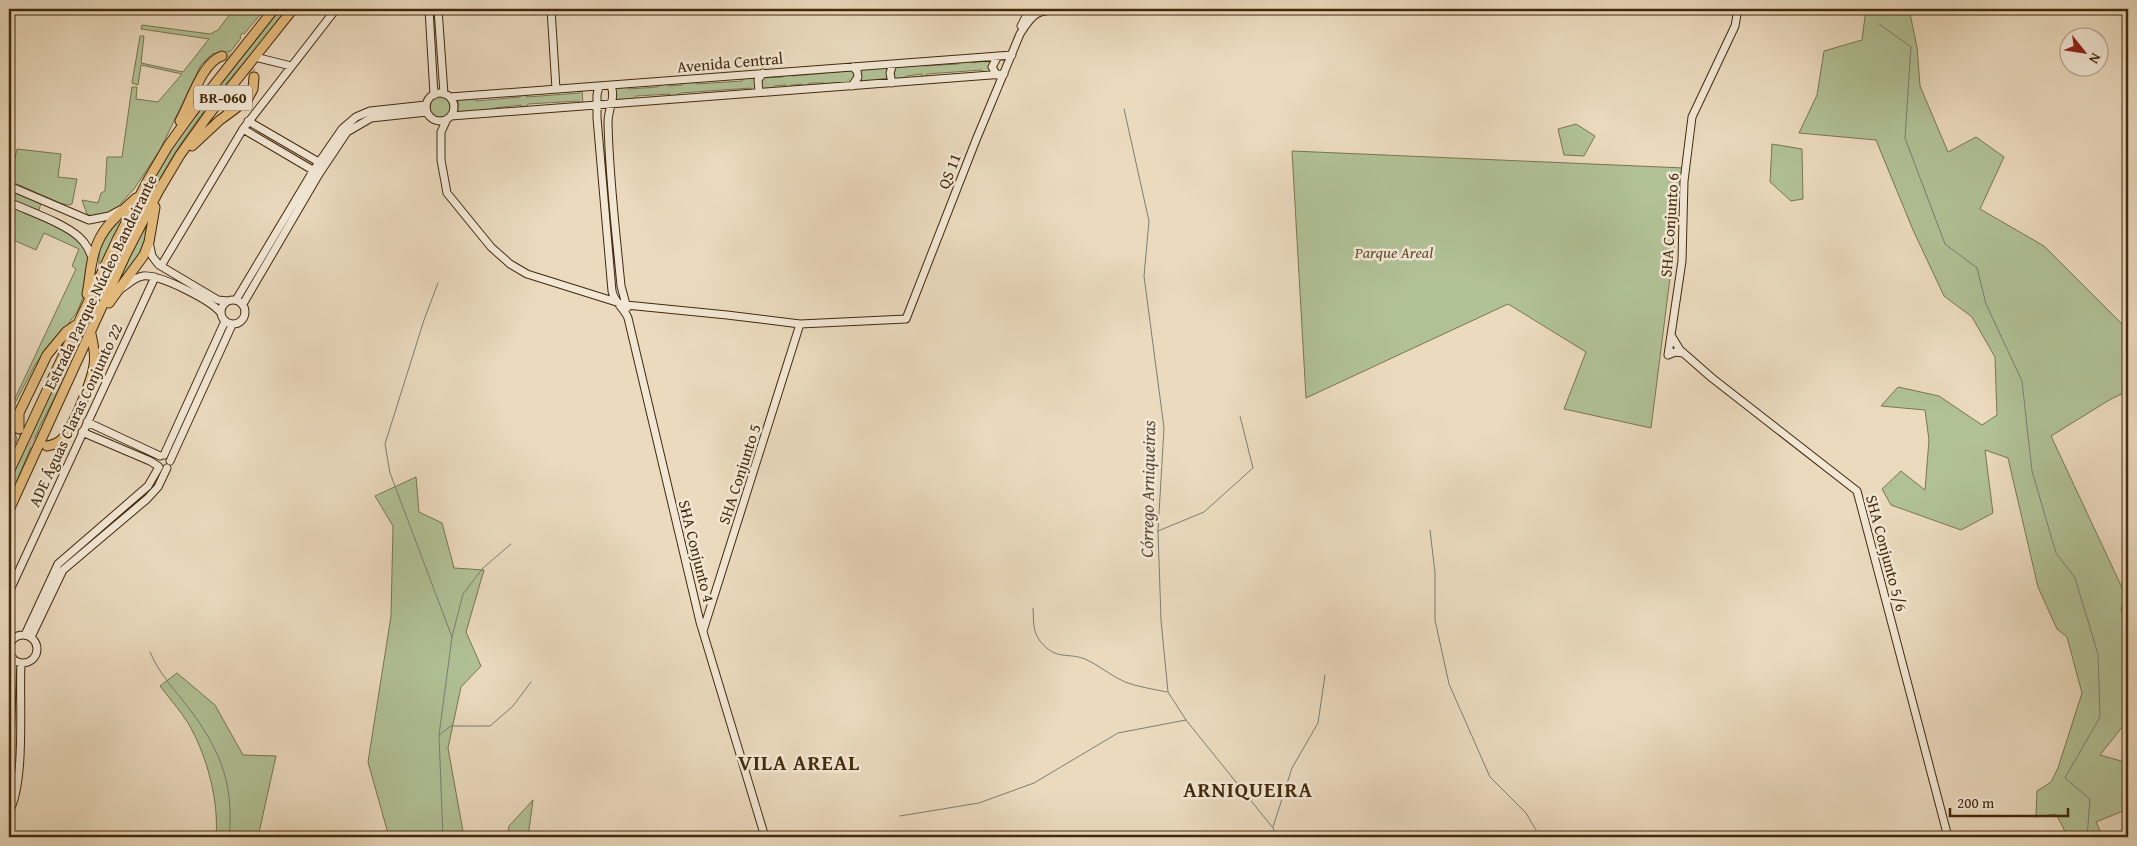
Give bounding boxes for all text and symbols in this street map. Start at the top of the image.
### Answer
north arrow [2060,28,2110,78]
street label: Avenida Central [676,45,785,79]
text: N [2084,49,2106,68]
road number: BR-060 [194,86,252,110]
street label: QS 11 [931,150,967,192]
street label: Estrada Parque Núcleo Bandeirante [37,171,163,393]
street label: SHA Conjunto 6 [1653,172,1685,278]
park label: Parque Areal [1354,240,1433,264]
street label: ADE Águas Claras Conjunto 22 [22,319,128,511]
water label: Córrego Arniqueiras [1133,420,1162,558]
street label: SHA Conjunto 5 [711,421,767,527]
street label: SHA Conjunto 5/6 [1860,492,1914,614]
street label: SHA Conjunto 4 [673,497,721,605]
district label: VILA AREAL [738,747,860,778]
district label: ARNIQUEIRA [1183,774,1313,805]
scale bar [1950,786,2067,818]
text: 200 m [1957,792,1995,813]

